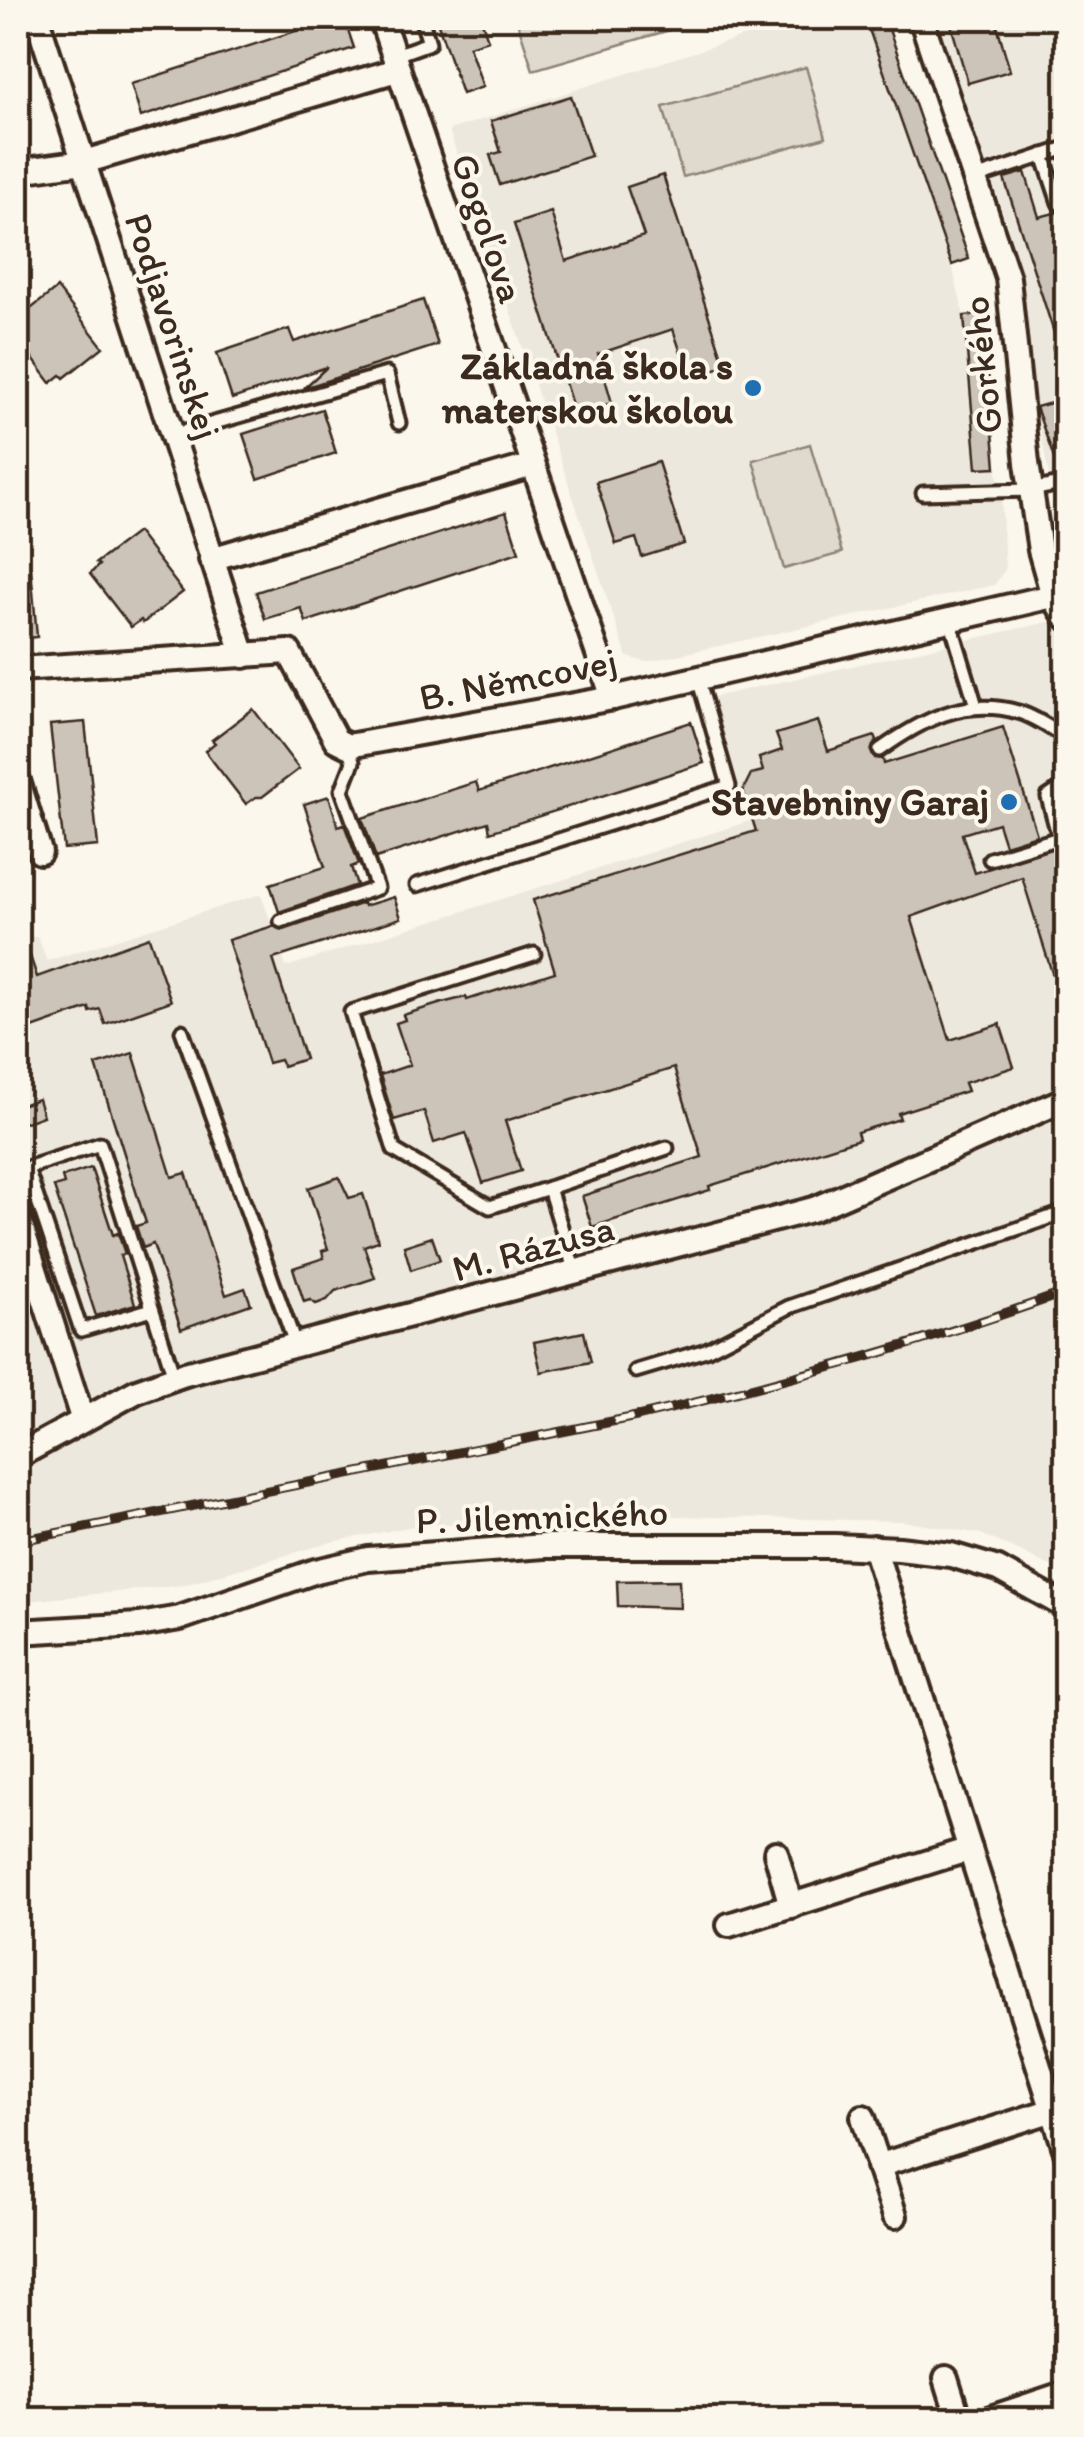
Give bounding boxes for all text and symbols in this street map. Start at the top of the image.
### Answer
street label: Gogoľova [441,147,535,309]
street label: Podjavorinskej [115,207,231,445]
street label: Gorkého [952,294,1012,436]
place label: Základná škola s materskou školou [442,343,733,433]
marker: Základná škola s materskou školou [742,377,764,399]
street label: B. Němcovej [415,637,621,721]
place label: Stavebniny Garaj [711,779,989,825]
marker: Stavebniny Garaj [998,791,1020,813]
street label: M. Rázusa [447,1204,619,1292]
street label: P. Jilemnického [415,1489,669,1543]

